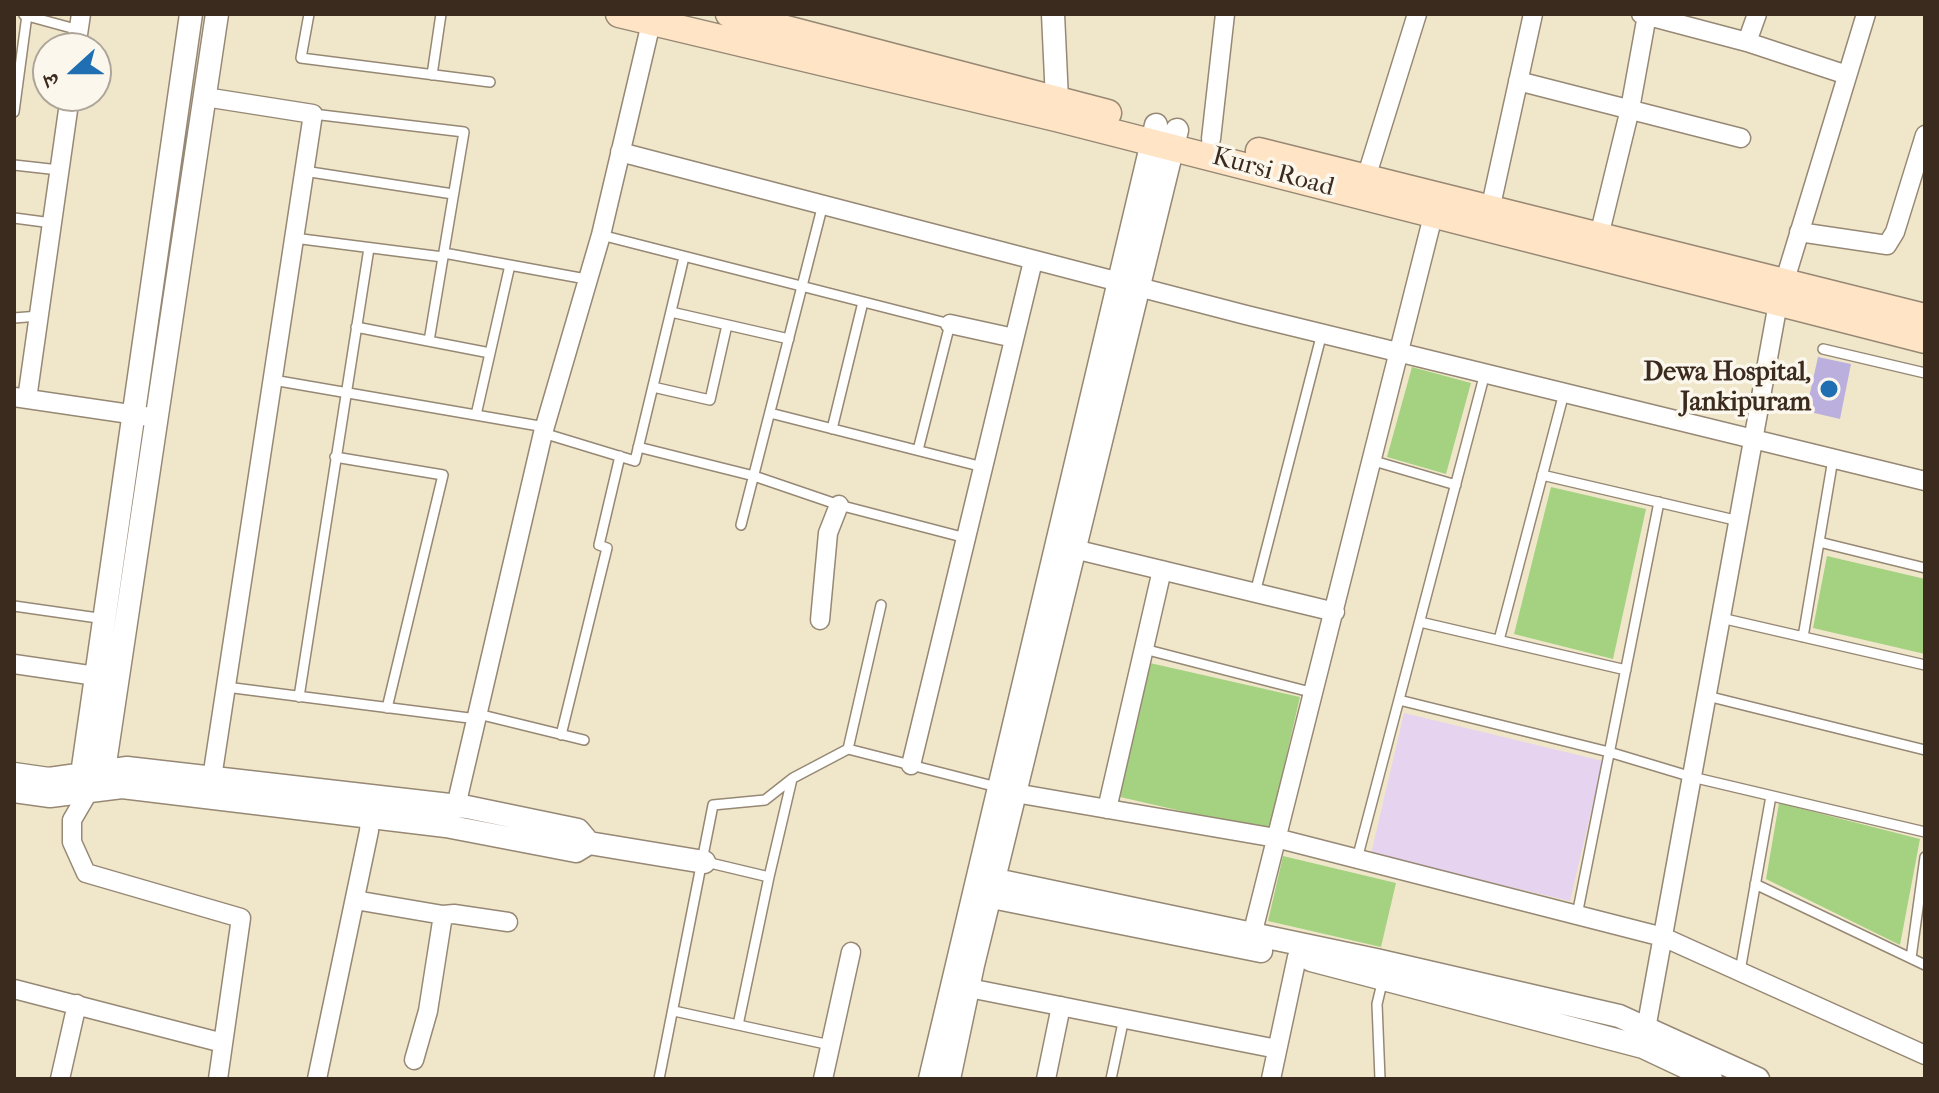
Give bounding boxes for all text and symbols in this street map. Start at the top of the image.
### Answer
north arrow [32,32,112,112]
text: उ [37,70,66,90]
street label: Kursi Road [1209,142,1337,204]
place label: Dewa Hospital, Jankipuram [1643,358,1811,420]
marker: Dewa Hospital, Jankipuram [1818,378,1840,400]

